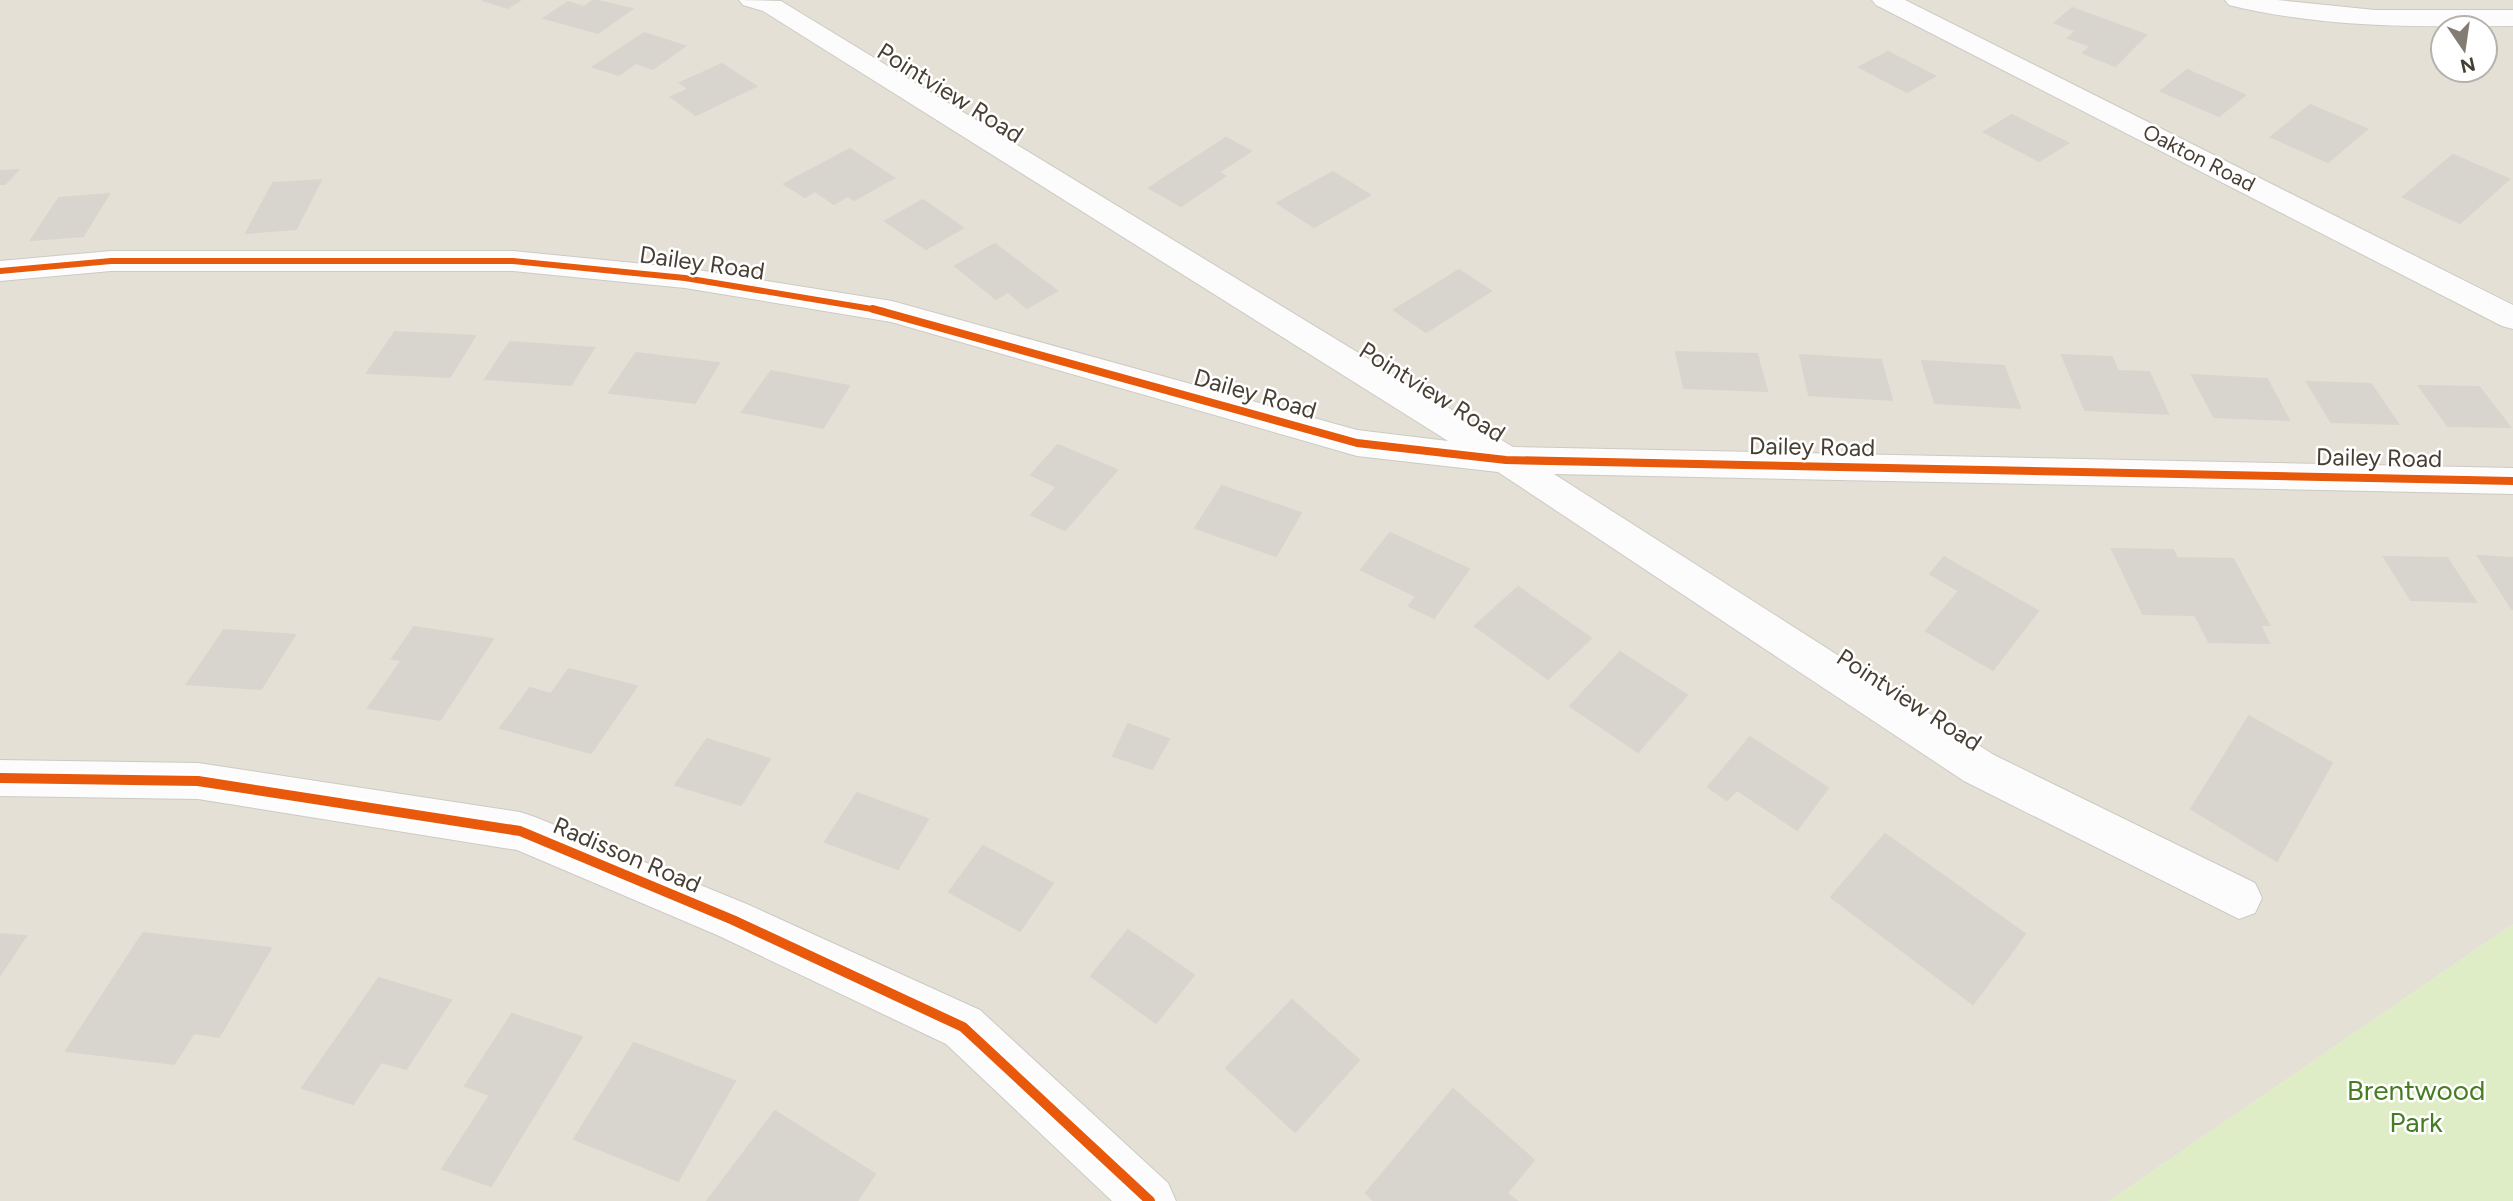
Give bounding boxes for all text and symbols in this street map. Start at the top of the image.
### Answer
north arrow [2429,14,2499,84]
street label: Pointview Road [872,36,1029,149]
text: N [2458,52,2477,78]
street label: Oakton Road [2139,119,2259,197]
street label: Dailey Road [638,239,767,286]
street label: Pointview Road [1354,335,1511,448]
street label: Dailey Road [1190,362,1320,425]
street label: Dailey Road [1749,431,1875,462]
street label: Dailey Road [2316,442,2442,473]
street label: Pointview Road [1832,642,1987,757]
street label: Radisson Road [549,810,705,899]
park label: Brentwood Park [2347,1073,2485,1139]

